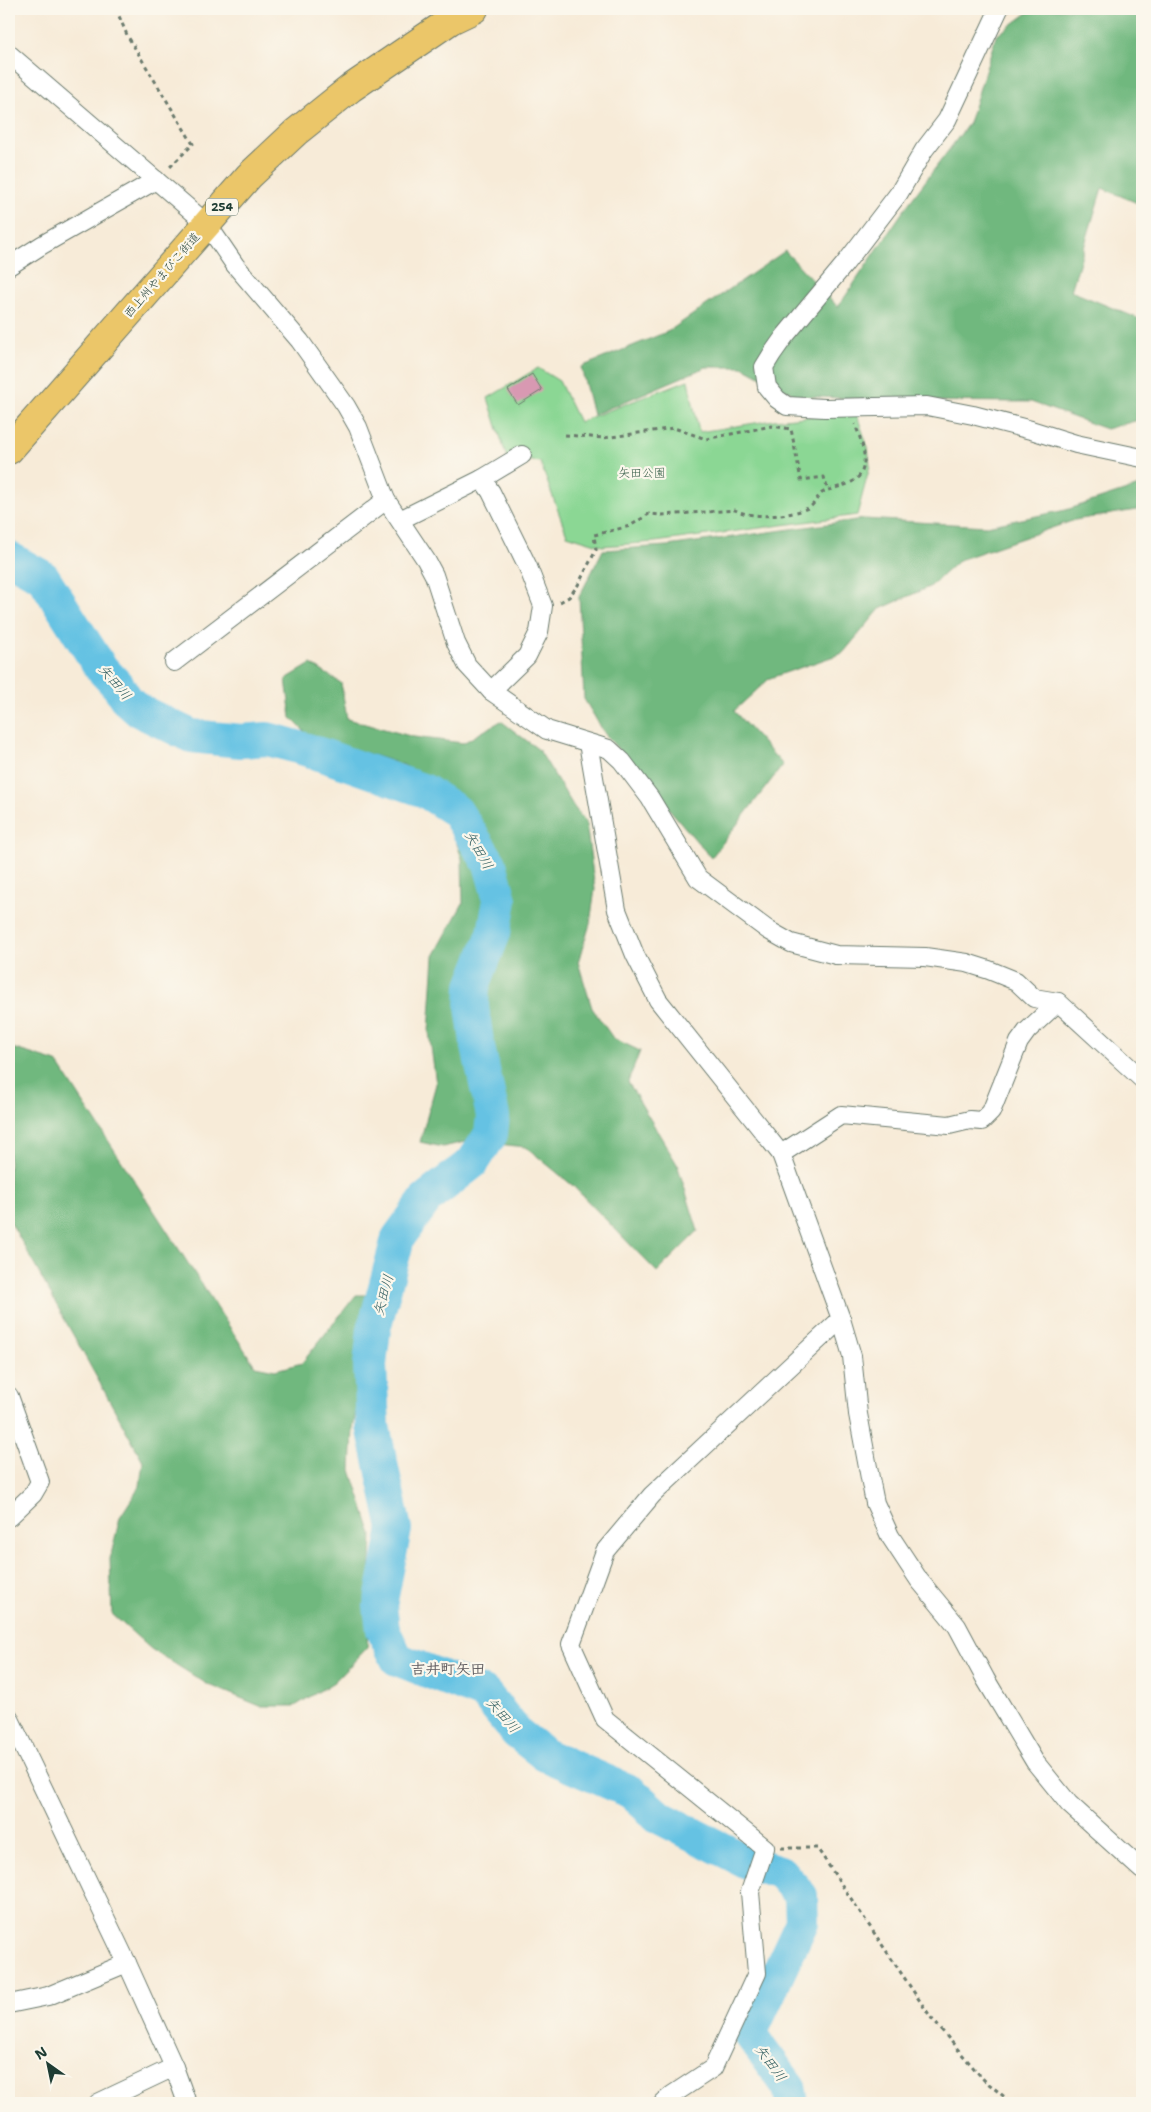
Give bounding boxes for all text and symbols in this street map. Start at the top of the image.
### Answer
road number: 254 [206,198,238,216]
street label: 西上州やまびこ街道 [121,229,203,321]
park label: 矢田公園 [618,465,666,481]
water label: 矢田川 [95,660,135,704]
water label: 矢田川 [461,827,497,873]
water label: 矢田川 [369,1272,397,1318]
district label: 吉井町矢田 [410,1659,486,1679]
water label: 矢田川 [482,1693,524,1737]
north arrow [22,2040,72,2090]
water label: 矢田川 [751,2041,791,2085]
text: N [31,2043,50,2064]

